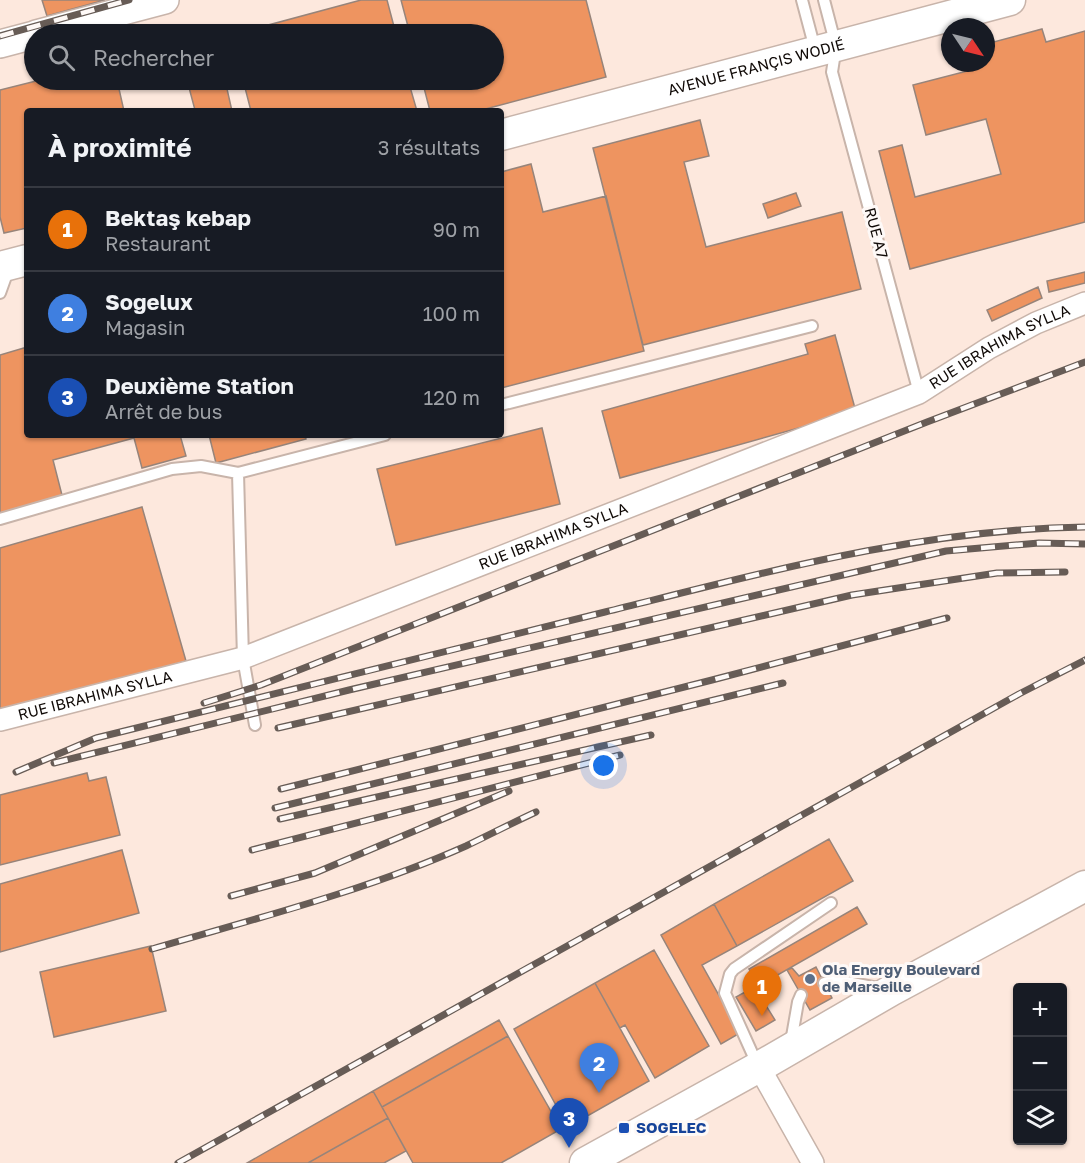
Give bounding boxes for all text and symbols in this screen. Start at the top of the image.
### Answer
north arrow [941,18,995,72]
search box [24,24,504,90]
street label: AVENUE FRANÇIS WODIÉ [666,34,846,98]
icon: search [45,41,78,74]
text: Rechercher [93,44,214,71]
text: À proximité [48,132,192,163]
text: 3 résultats [378,135,480,159]
text: Bektaş kebap [105,204,251,231]
street label: RUE A7 [862,205,892,260]
text: 1 [62,217,73,241]
text: 90 m [433,217,480,241]
text: Restaurant [105,231,211,255]
text: Sogelux [105,288,193,315]
street label: RUE IBRAHIMA SYLLA [925,300,1072,392]
text: 2 [61,301,74,325]
text: 100 m [423,301,480,325]
text: Magasin [105,315,185,339]
text: Deuxième Station [105,372,294,399]
text: 3 [61,385,74,409]
text: 120 m [424,385,480,409]
text: Arrêt de bus [105,399,222,423]
street label: RUE IBRAHIMA SYLLA [476,498,630,573]
street label: RUE IBRAHIMA SYLLA [16,667,174,723]
your location [589,751,618,780]
place label: Ola Energy Boulevard de Marseille [822,960,980,995]
pin: 1 [742,966,782,1016]
marker: Ola Energy Boulevard de Marseille [803,972,817,986]
map controls [1013,983,1067,1145]
button: + [1013,983,1067,1037]
button: − [1013,1037,1067,1091]
pin: 2 [580,1044,618,1093]
button: layers [1013,1091,1067,1145]
pin: 3 [550,1098,588,1148]
place label: SOGELEC [636,1118,707,1136]
marker: SOGELEC [617,1121,631,1135]

